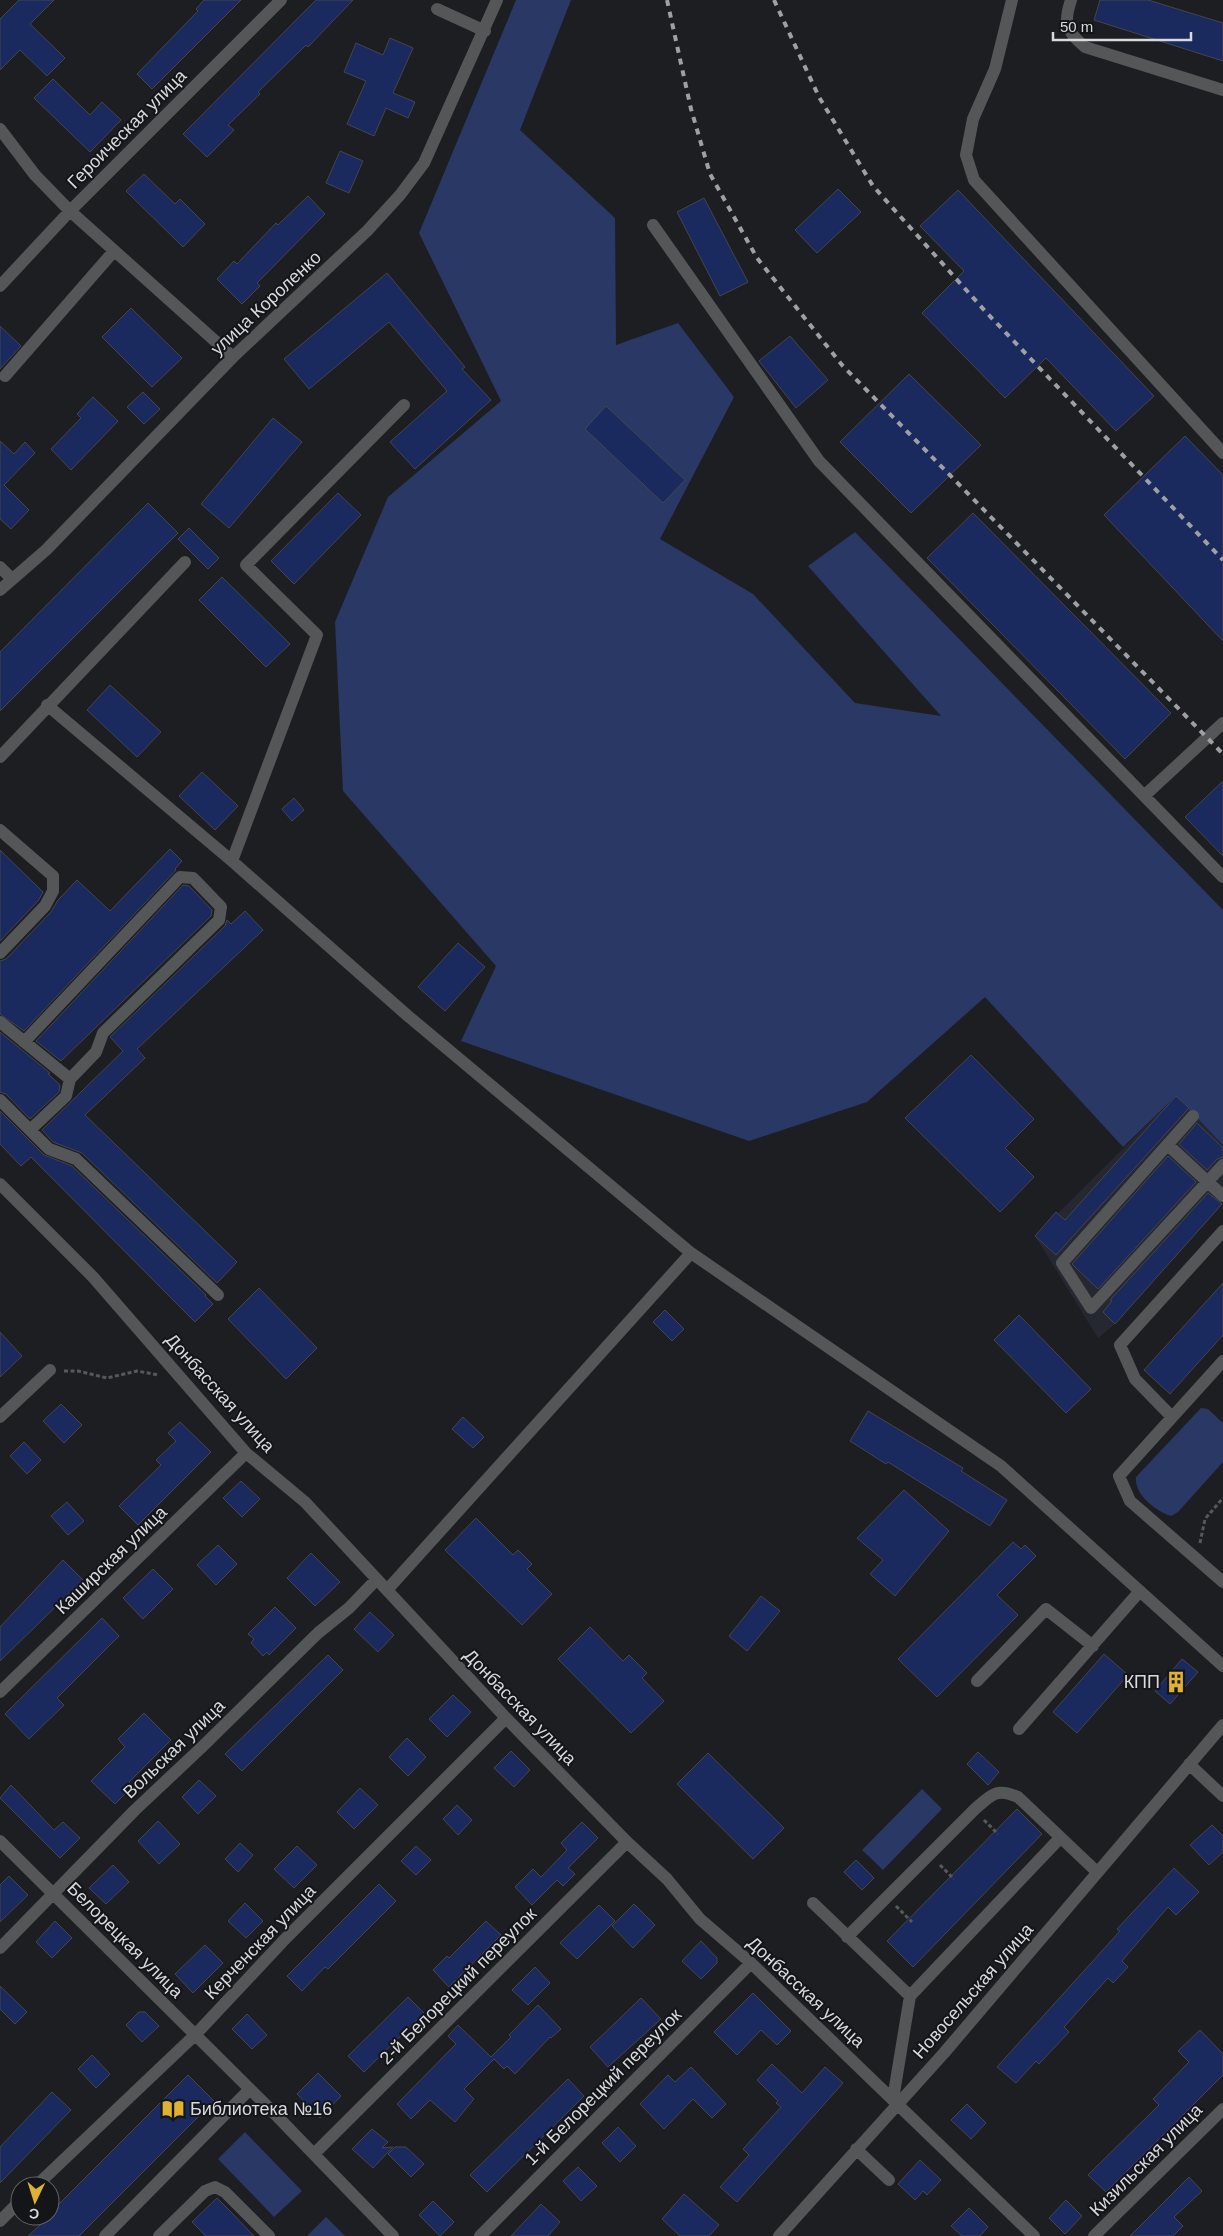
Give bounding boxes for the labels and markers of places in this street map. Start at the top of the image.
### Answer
building icon: КПП [1163,1669,1189,1695]
place label: КПП [1124,1672,1160,1692]
library icon: Библиотека №16 [160,2096,186,2122]
place label: Библиотека №16 [190,2099,332,2119]

